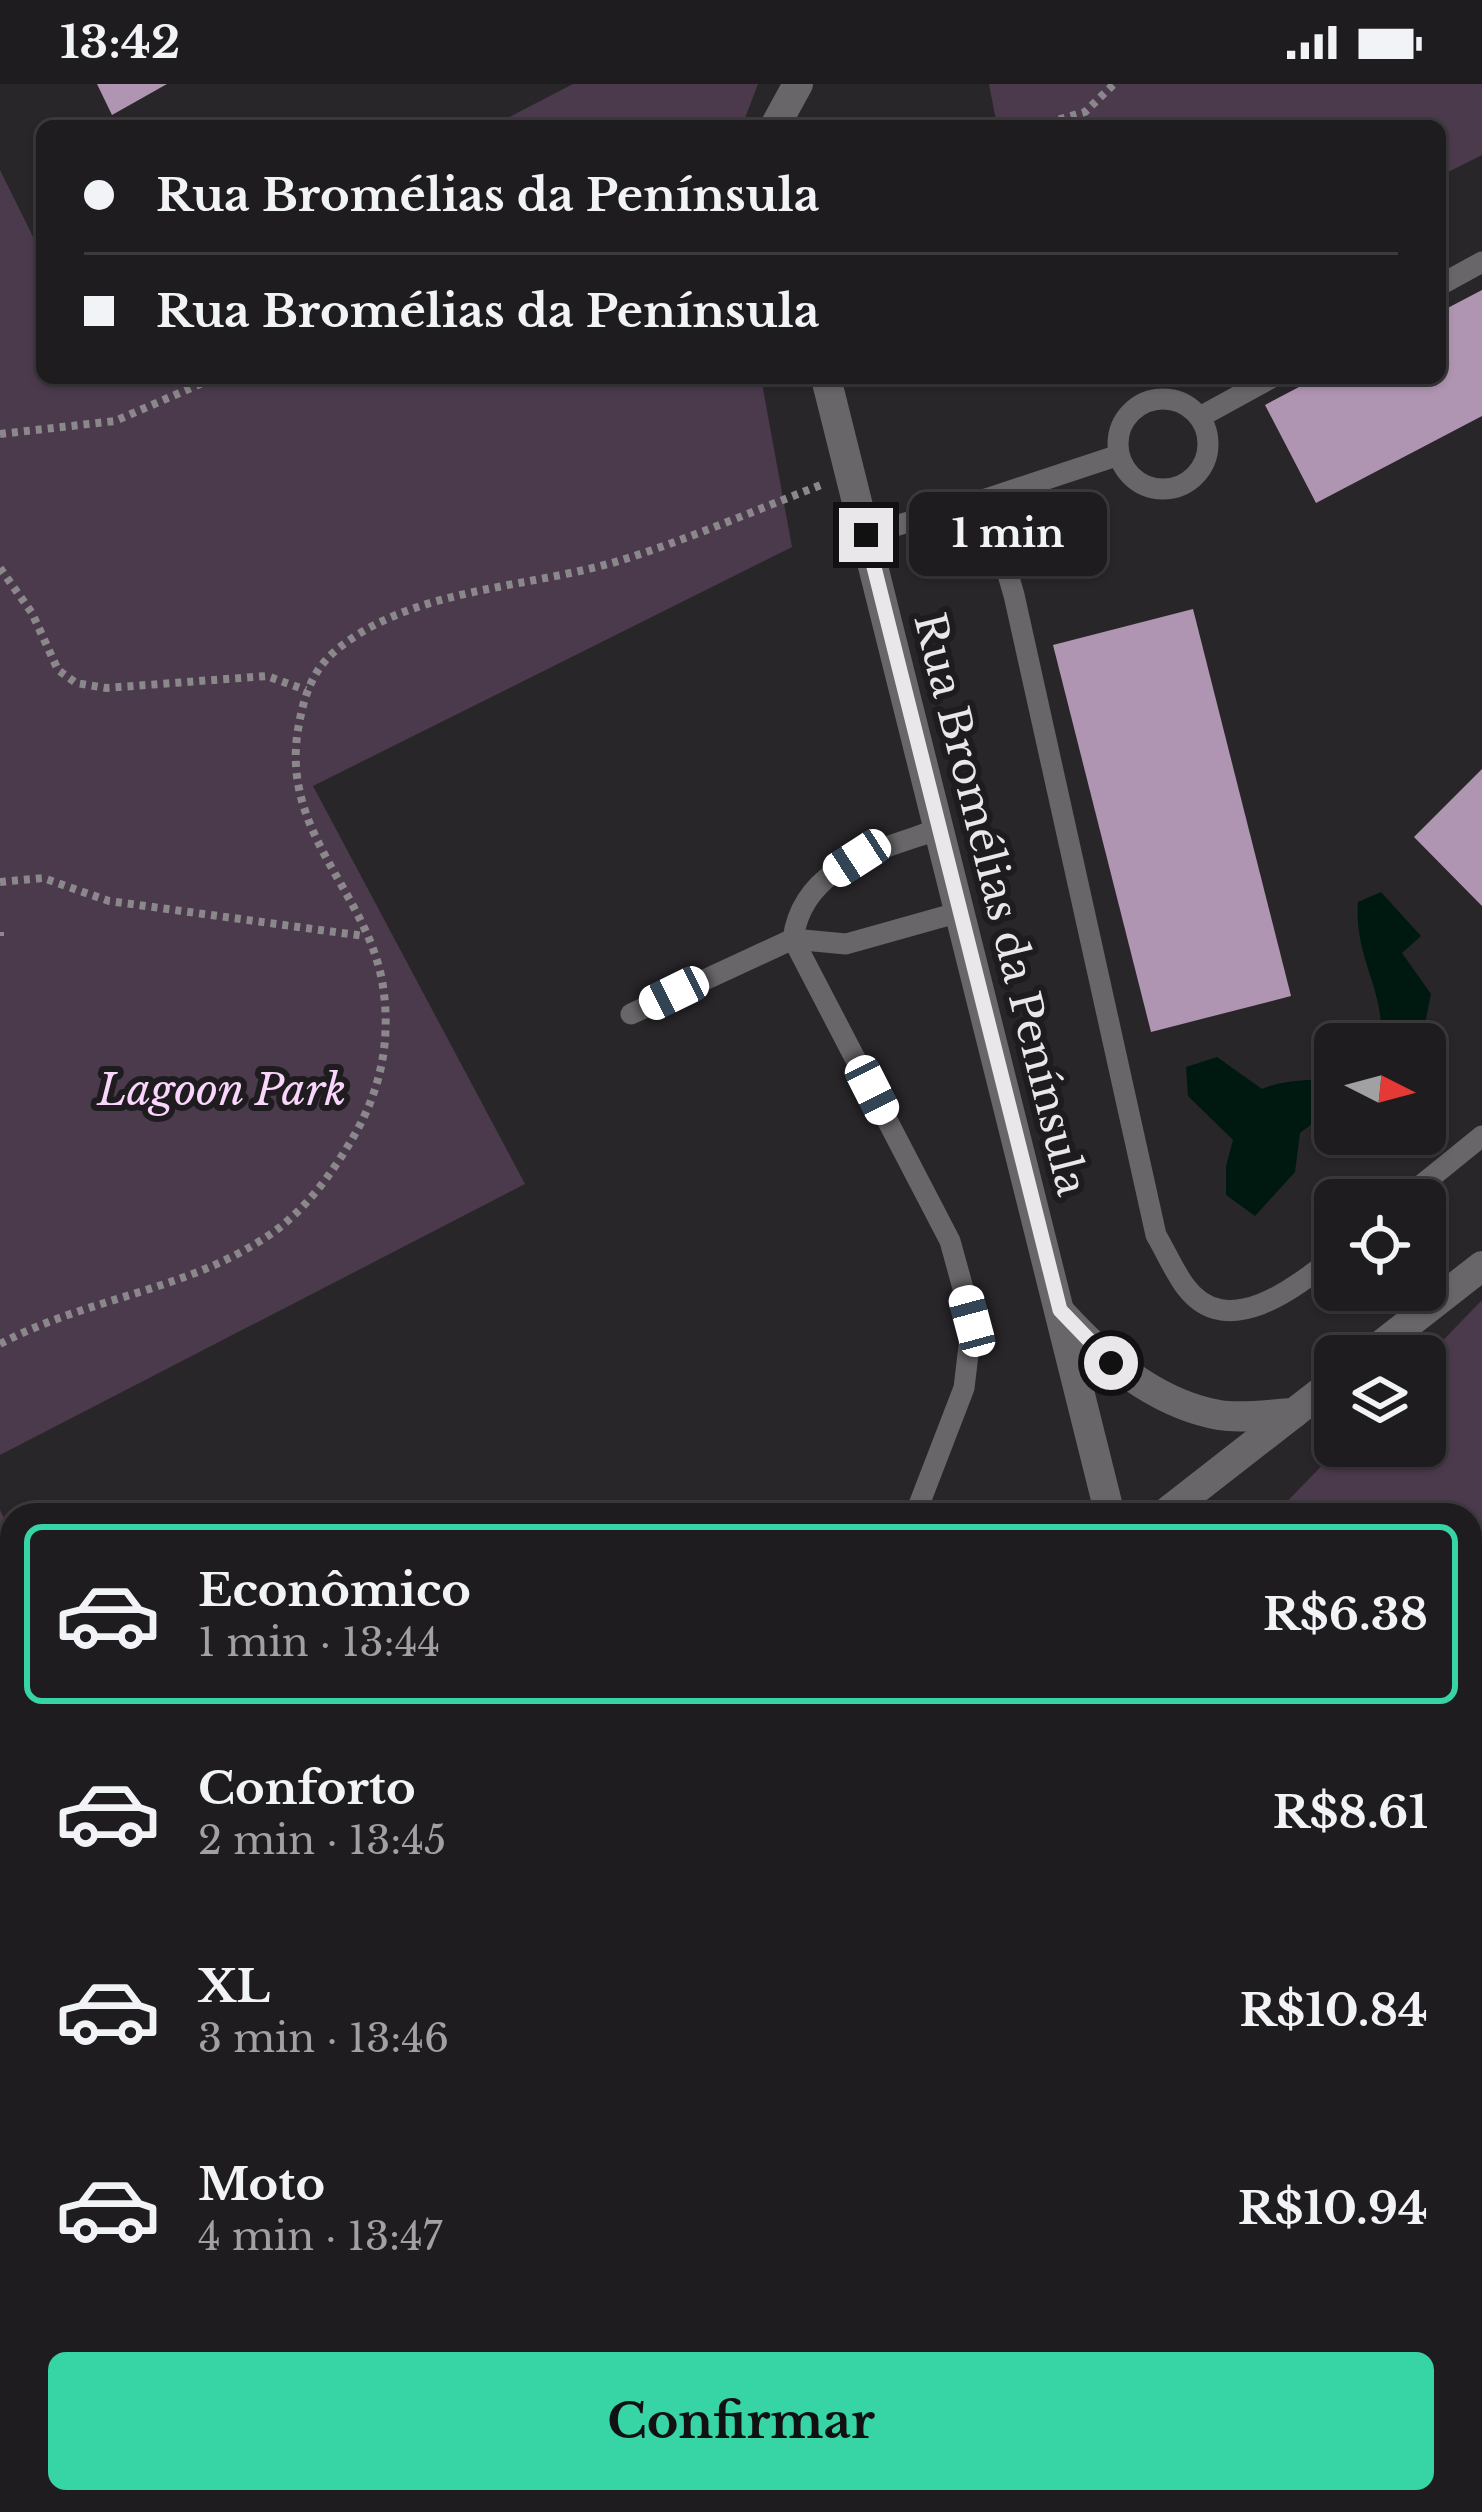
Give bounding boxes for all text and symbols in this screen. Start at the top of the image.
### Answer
text: 13:42 [60,14,180,70]
text: Rua Bromélias da Península [156,167,820,223]
text: Rua Bromélias da Península [156,283,820,339]
callout: 1 min [908,493,1106,577]
route end [839,508,893,562]
text: 1 min [952,509,1064,558]
street label: Rua Bromélias da Península [903,608,1099,1201]
car [817,823,897,893]
car [634,961,714,1025]
north arrow [1314,1023,1446,1155]
map controls [1314,1023,1446,1467]
car [840,1050,904,1130]
park label: Lagoon Park [96,1064,346,1116]
button: locate [1314,1179,1446,1311]
car [945,1282,999,1360]
button: layers [1314,1335,1446,1467]
route start [1084,1336,1138,1390]
icon: car [54,1560,162,1668]
text: Econômico [198,1562,471,1618]
text: R$6.38 [1263,1586,1428,1642]
text: 1 min · 13:44 [198,1618,440,1667]
icon: car [54,1758,162,1866]
text: Conforto [198,1760,416,1816]
text: R$8.61 [1273,1784,1428,1840]
text: 2 min · 13:45 [198,1816,446,1865]
icon: car [54,1956,162,2064]
text: XL [198,1958,270,2014]
text: R$10.84 [1239,1982,1428,2038]
text: 3 min · 13:46 [198,2014,449,2063]
icon: car [54,2154,162,2262]
text: Moto [198,2156,325,2212]
text: R$10.94 [1238,2180,1428,2236]
text: 4 min · 13:47 [198,2212,442,2261]
button: Confirmar [48,2352,1434,2490]

